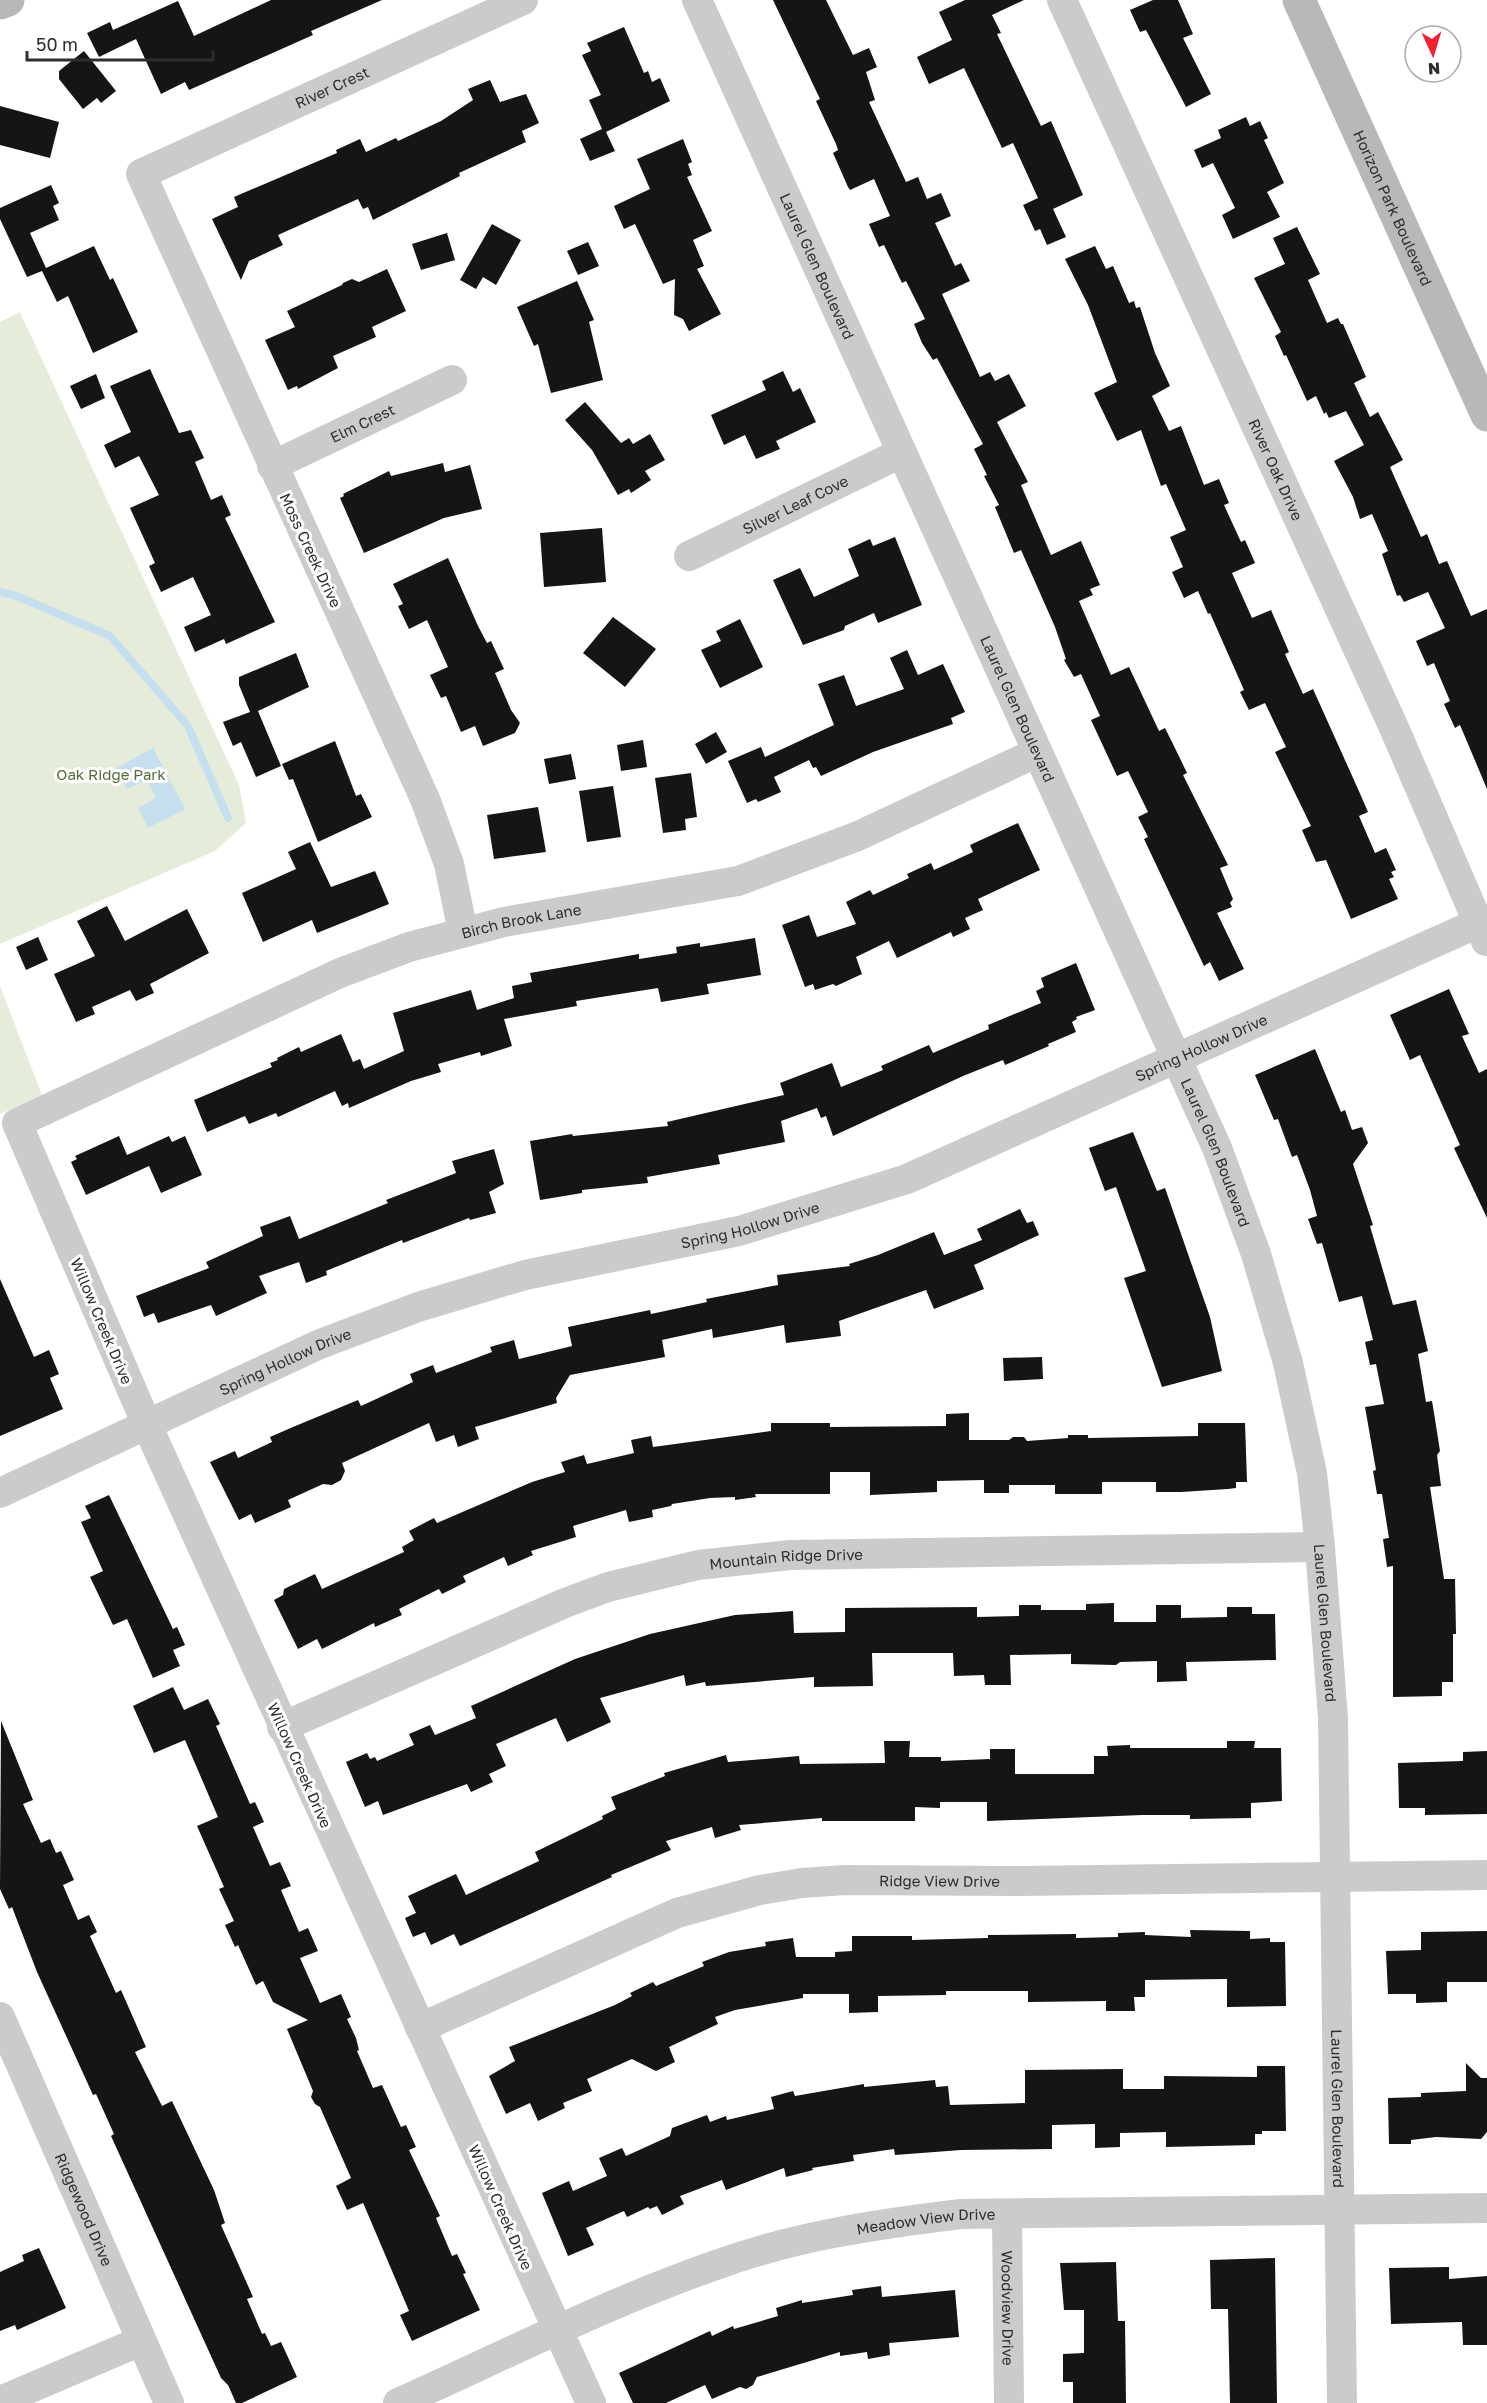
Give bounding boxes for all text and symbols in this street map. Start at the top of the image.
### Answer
scale bar [27,24,213,62]
north arrow [1403,24,1463,84]
text: 50 m [36,33,78,55]
text: N [1427,59,1441,79]
street label: River Crest [292,62,372,112]
street label: Horizon Park Boulevard [1350,127,1436,288]
street label: Laurel Glen Boulevard [777,190,858,342]
street label: Elm Crest [327,400,398,446]
street label: River Oak Drive [1245,416,1307,523]
street label: Silver Leaf Cove [739,471,851,538]
street label: Moss Creek Drive [277,490,346,610]
street label: Laurel Glen Boulevard [977,633,1059,785]
park label: Oak Ridge Park [56,765,166,783]
street label: Birch Brook Lane [459,900,583,942]
street label: Spring Hollow Drive [1132,1010,1270,1085]
street label: Laurel Glen Boulevard [1178,1075,1254,1229]
street label: Spring Hollow Drive [679,1198,822,1252]
street label: Willow Creek Drive [67,1255,137,1387]
street label: Spring Hollow Drive [216,1324,354,1399]
street label: Laurel Glen Boulevard [1311,1543,1341,1703]
street label: Mountain Ridge Drive [708,1545,863,1573]
street label: Willow Creek Drive [264,1700,336,1831]
street label: Ridge View Drive [879,1871,1000,1890]
street label: Laurel Glen Boulevard [1328,2029,1348,2188]
street label: Willow Creek Drive [465,2142,537,2273]
street label: Ridgewood Drive [52,2150,117,2269]
street label: Meadow View Drive [855,2205,996,2238]
street label: Woodview Drive [998,2250,1018,2366]

